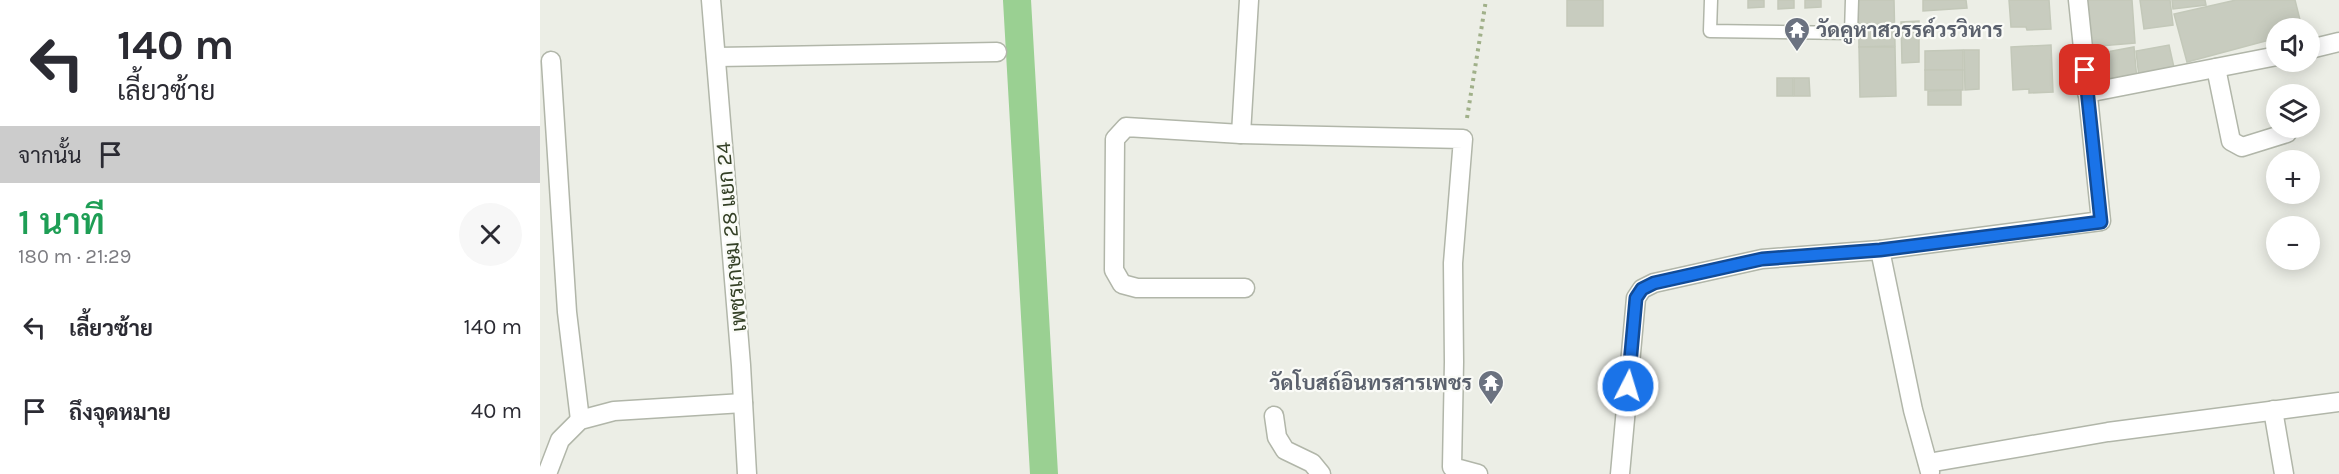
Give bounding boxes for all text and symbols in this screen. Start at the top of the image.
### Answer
temple icon: วัดคูหาสวรรค์วรวิหาร [1782,15,1812,53]
place label: วัดคูหาสวรรค์วรวิหาร [1816,17,2003,44]
map controls [2266,18,2320,270]
button: sound [2266,18,2320,72]
text: 140 m [117,20,234,70]
icon: left [18,24,96,102]
pin [2059,44,2110,95]
icon: arrive [2068,53,2101,86]
text: เลี้ยวซ้าย [117,75,215,107]
button: layers [2266,84,2320,138]
icon: arrive [94,138,127,171]
street label: เพชรเกษม 28 แยก 24 [711,141,751,333]
text: จากนั้น [18,143,82,169]
button: + [2266,150,2320,204]
text: 1 นาที [18,201,105,243]
button: close [459,203,522,266]
button: − [2266,216,2320,270]
text: 180 m · 21:29 [18,245,131,268]
icon: left [18,311,51,344]
text: 140 m [464,314,522,340]
text: เลี้ยวซ้าย [69,316,153,342]
position arrow [1596,354,1660,418]
temple icon: วัดโบสถ์อินทรสารเพชร [1476,368,1506,406]
place label: วัดโบสถ์อินทรสารเพชร [1269,369,1472,395]
icon: arrive [18,395,51,428]
text: 40 m [471,398,522,424]
text: ถึงจุดหมาย [69,400,171,426]

